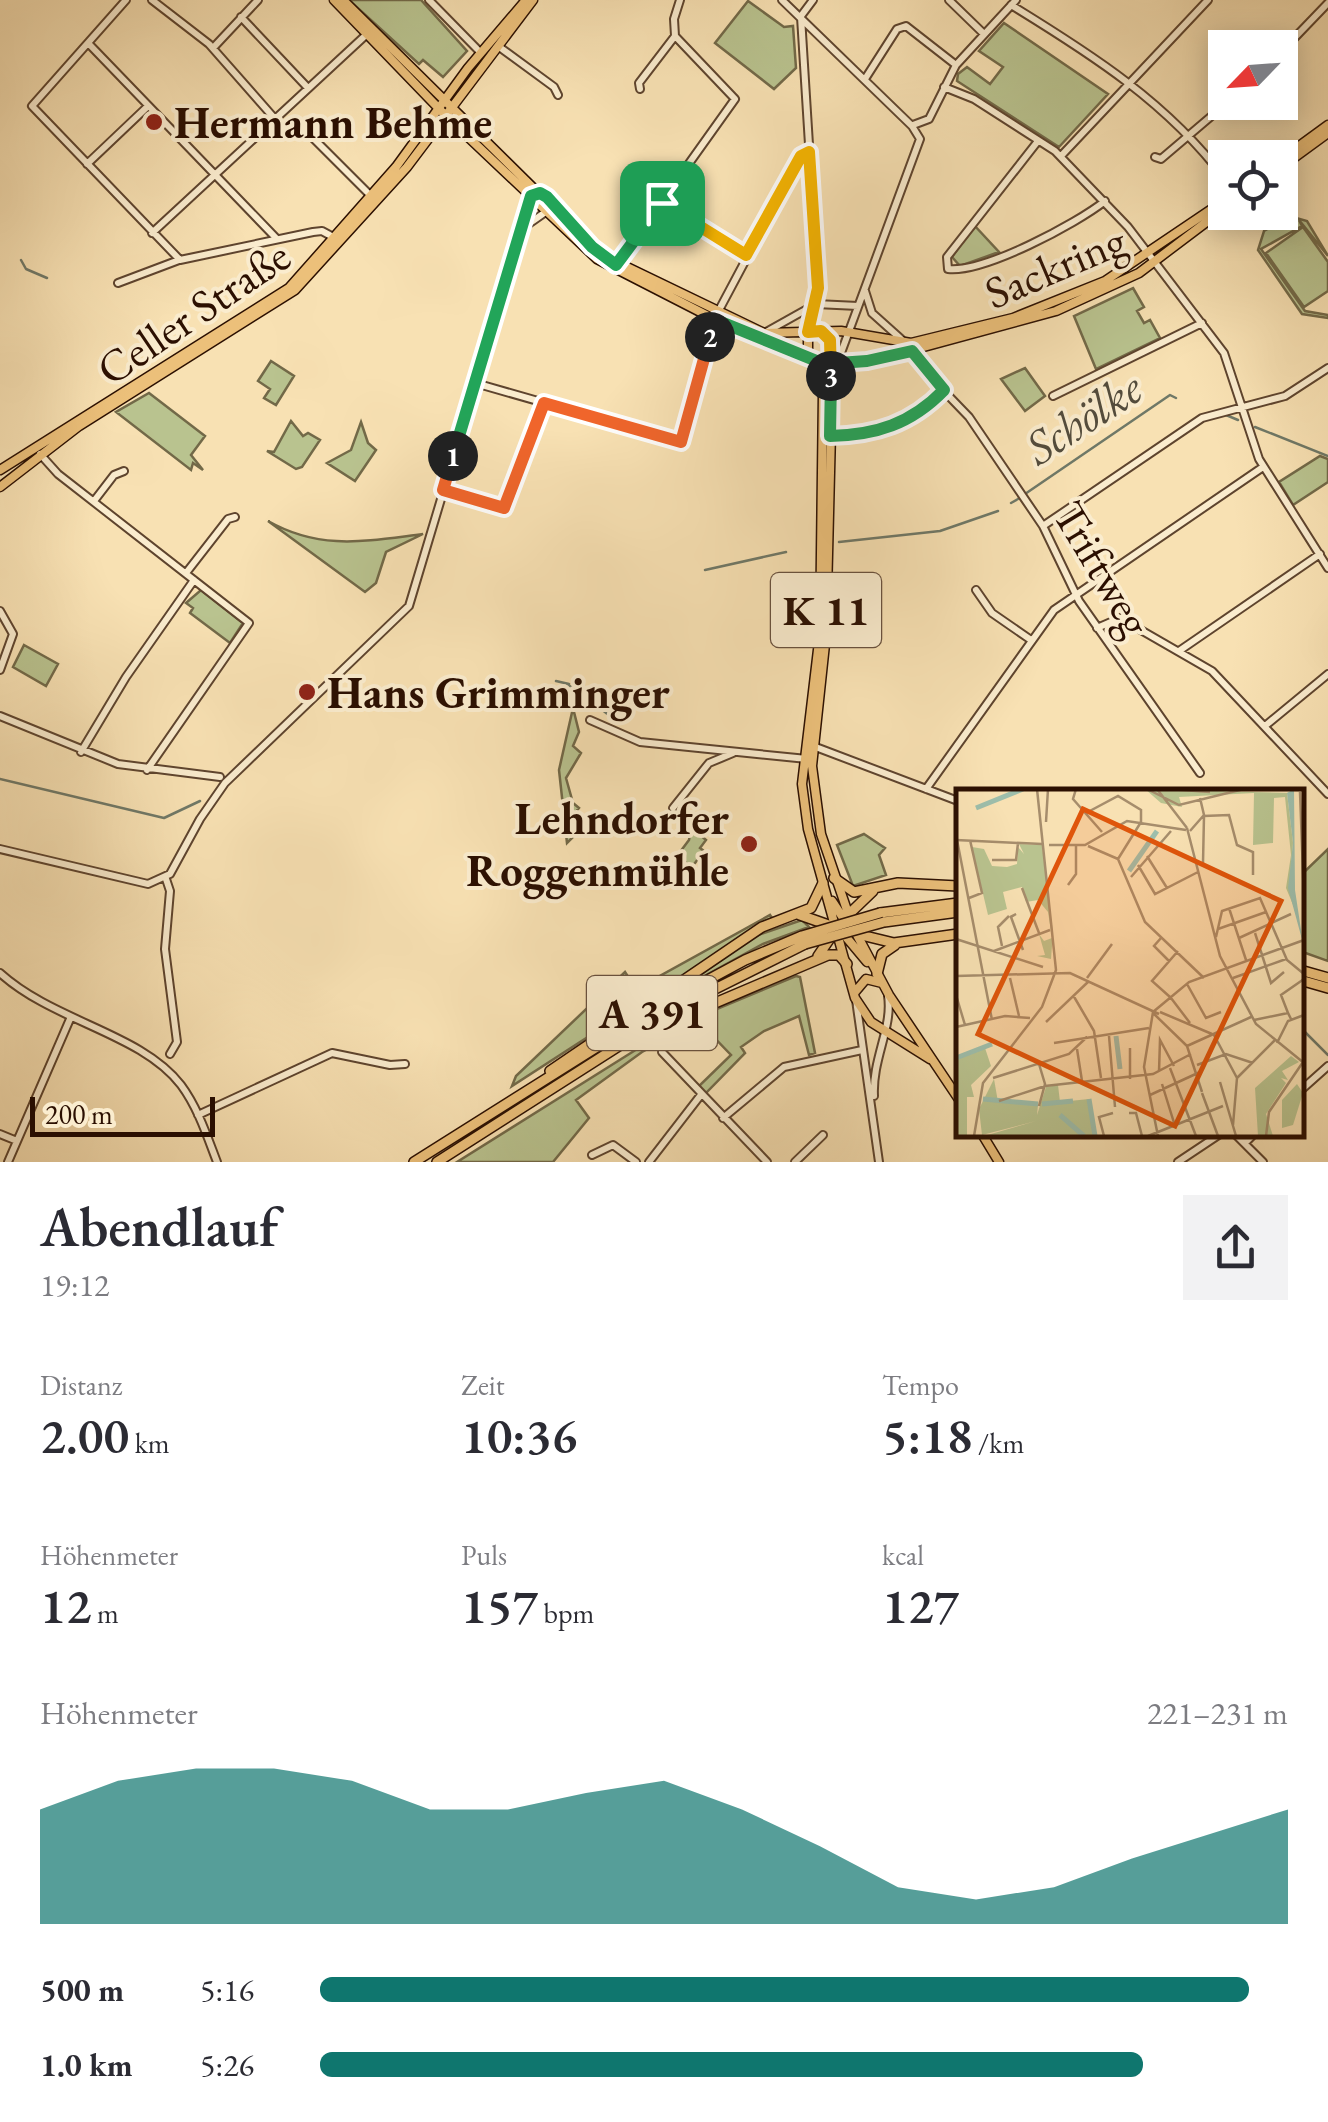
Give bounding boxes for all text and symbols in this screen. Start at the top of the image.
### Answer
north arrow [1208,30,1298,120]
map controls [1208,30,1298,230]
place label: Hermann Behme [174,93,492,151]
marker: Hermann Behme [143,111,165,133]
button: locate [1208,140,1298,230]
pin [620,161,705,246]
icon: arrive [635,176,690,231]
street label: Sackring [976,210,1135,322]
street label: Celler Straße [85,226,301,398]
pin: 2 [685,312,735,362]
text: 2 [703,319,717,355]
pin: 3 [806,351,856,401]
water label: Schölke [1011,356,1154,479]
text: 3 [824,358,838,394]
pin: 1 [428,431,478,481]
text: 1 [446,438,460,474]
street label: Triftweg [1040,490,1166,646]
road number: K 11 [771,573,881,647]
place label: Hans Grimminger [327,663,670,722]
marker: Hans Grimminger [296,681,318,703]
place label: Lehndorfer Roggenmühle [466,789,729,900]
inset map [956,789,1303,1137]
marker: Lehndorfer Roggenmühle [738,833,760,855]
road number: A 391 [587,976,717,1050]
scale bar [30,1092,215,1136]
text: 200 m [45,1096,113,1132]
text: Abendlauf [40,1191,278,1262]
button: share [1183,1195,1288,1300]
text: 19:12 [40,1264,109,1306]
text: Distanz [40,1367,122,1403]
text: Zeit [461,1367,504,1403]
text: Tempo [882,1367,959,1403]
text: 2.00 [40,1403,129,1468]
text: 10:36 [461,1403,577,1468]
text: 5:18 [882,1403,973,1468]
text: km [129,1425,170,1461]
text: /km [973,1425,1024,1461]
text: Höhenmeter [40,1537,178,1573]
text: Puls [461,1537,507,1573]
text: kcal [882,1537,924,1573]
text: 12 [40,1573,91,1638]
text: 157 [461,1573,538,1638]
text: 127 [882,1573,959,1638]
text: m [91,1595,119,1631]
text: bpm [538,1595,594,1631]
text: Höhenmeter [40,1692,198,1734]
text: 221–231 m [1147,1692,1288,1734]
text: 500 m [40,1969,124,2011]
text: 5:16 [200,1969,254,2011]
text: 1.0 km [40,2044,133,2086]
text: 5:26 [200,2044,254,2086]

